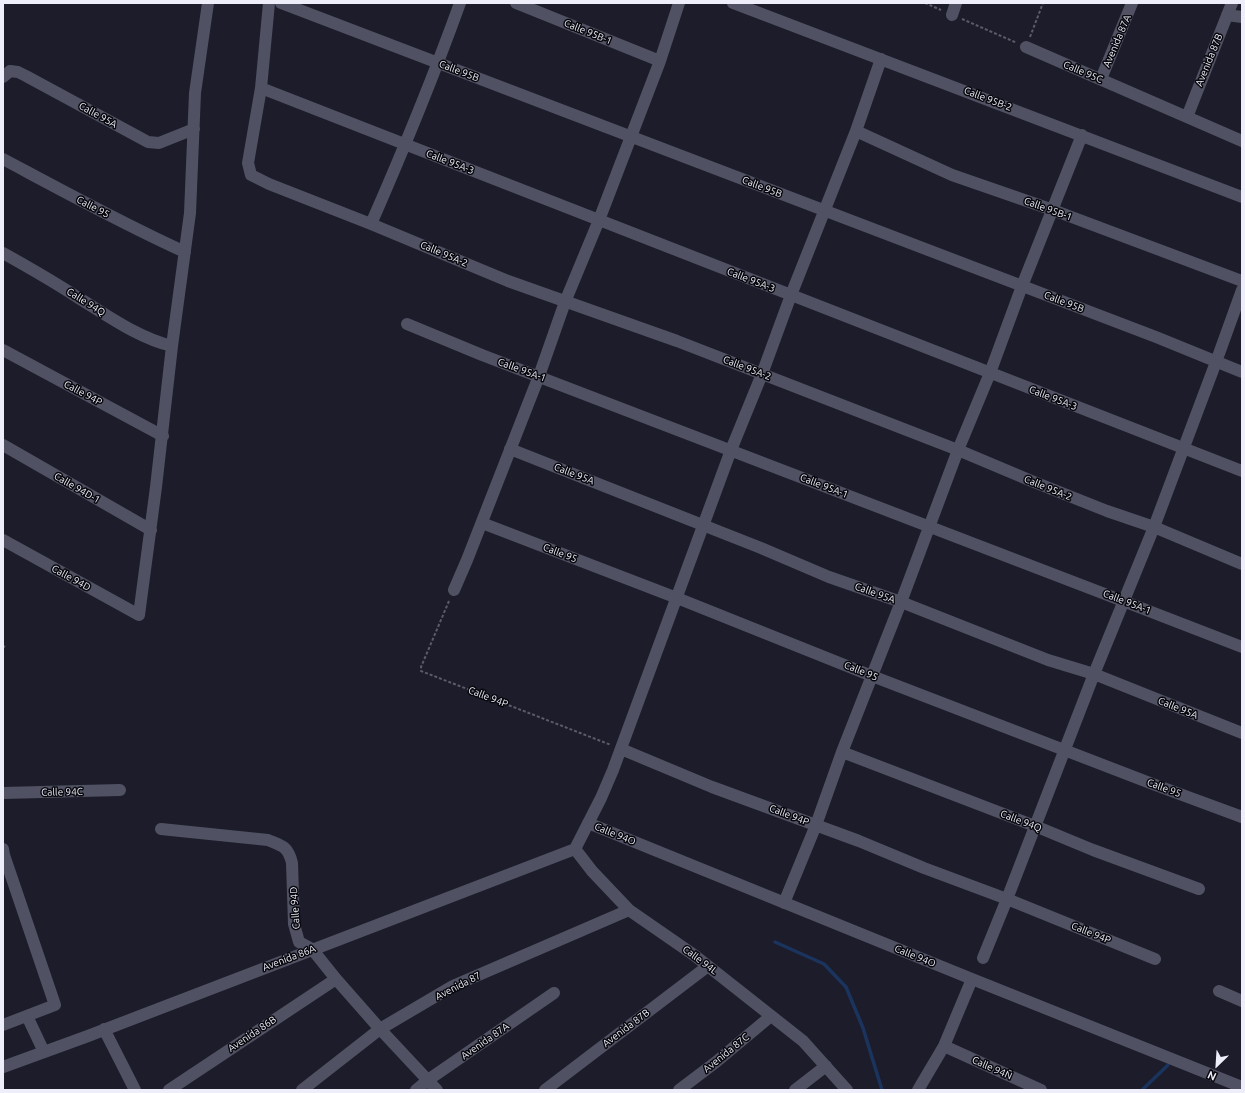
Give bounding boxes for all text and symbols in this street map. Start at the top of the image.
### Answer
street label: Avenida 87A [1101,13,1133,69]
street label: Calle 95B-1 [562,17,614,47]
street label: Avenida 87B [1193,32,1225,88]
street label: Calle 95B [437,58,481,84]
street label: Calle 95C [1061,58,1105,86]
street label: Calle 95B-2 [962,84,1014,114]
street label: Calle 95A [77,100,119,130]
street label: Calle 95A-3 [424,147,476,177]
street label: Calle 95B [740,174,784,200]
street label: Calle 95 [74,194,112,220]
street label: Calle 95B-1 [1022,195,1074,223]
street label: Calle 95A-2 [418,239,470,269]
street label: Calle 95A-3 [725,265,777,295]
street label: Calle 94Q [64,285,108,319]
street label: Calle 95B [1042,289,1086,315]
street label: Calle 95A-2 [721,353,773,383]
street label: Calle 95A-1 [496,356,548,384]
street label: Calle 94P [62,378,104,408]
street label: Calle 95A-3 [1027,383,1079,413]
street label: Calle 95A [552,461,596,487]
street label: Calle 94D-1 [52,470,102,506]
street label: Calle 95A-1 [798,471,850,501]
street label: Calle 95A-2 [1022,473,1074,503]
street label: Calle 95 [541,541,579,565]
street label: Calle 94D [49,562,93,594]
street label: Calle 95A [853,580,897,606]
street label: Calle 95A-1 [1101,587,1153,617]
street label: Calle 95 [842,659,880,683]
street label: Calle 94P [466,684,510,710]
street label: Calle 95A [1156,695,1200,721]
street label: Calle 95 [1145,776,1183,800]
street label: Calle 94C [41,786,83,798]
street label: Calle 94P [767,802,811,828]
street label: Calle 94Q [999,808,1043,834]
street label: Calle 94O [593,820,637,848]
street label: Calle 94D [288,886,302,930]
street label: Calle 94P [1069,920,1113,946]
street label: Avenida 86A [261,942,317,974]
street label: Calle 94O [893,942,937,970]
street label: Calle 94L [680,943,720,977]
street label: Avenida 87 [433,969,483,1003]
street label: Avenida 87B [600,1006,652,1050]
street label: Avenida 86B [226,1013,278,1055]
street label: Avenida 87A [459,1020,511,1062]
street label: Avenida 87C [701,1031,751,1075]
north arrow [1197,1045,1237,1085]
street label: Calle 94Ñ [970,1054,1014,1082]
text: N [1206,1069,1218,1083]

